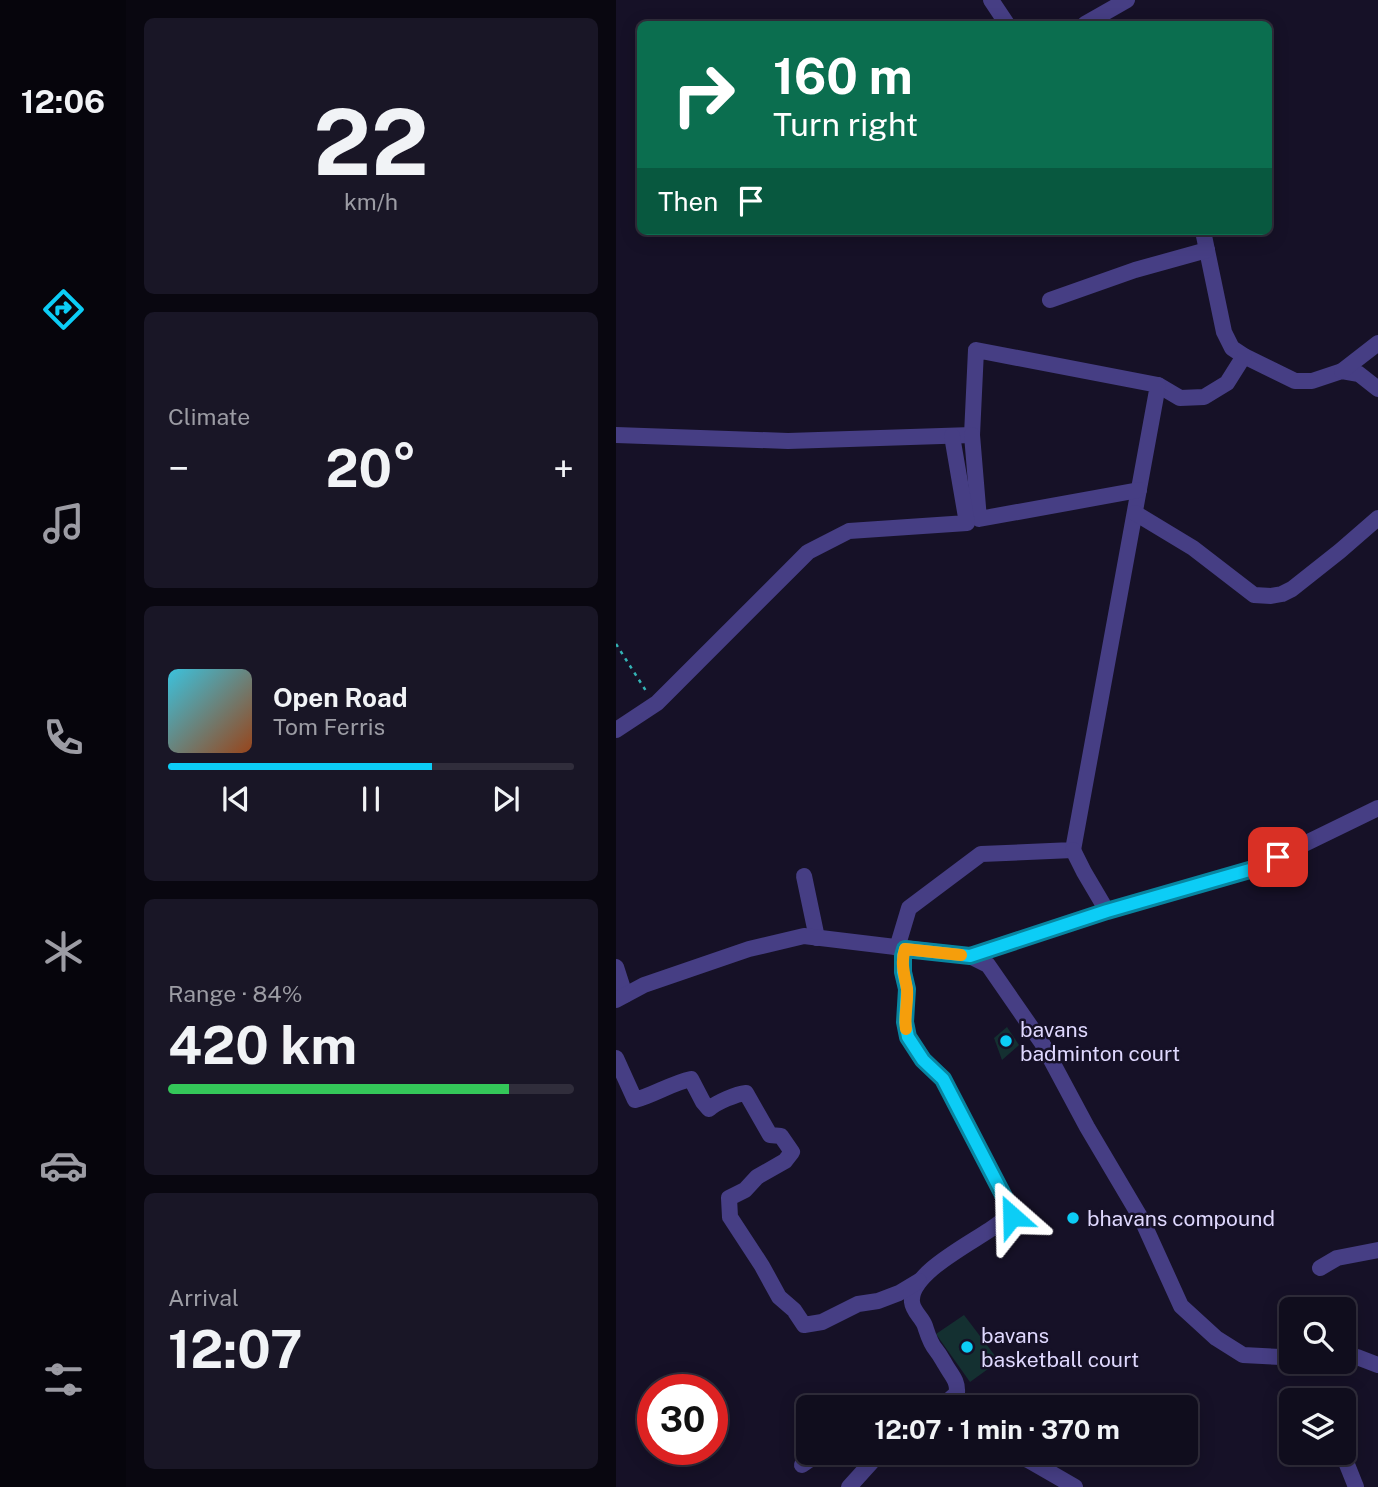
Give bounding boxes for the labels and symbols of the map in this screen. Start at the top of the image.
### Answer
pin [1248,827,1308,887]
place label: bavans badminton court [1020,1017,1180,1066]
marker: bavans badminton court [998,1033,1014,1049]
position arrow [975,1179,1049,1253]
place label: bhavans compound [1087,1206,1275,1231]
marker: bhavans compound [1065,1210,1081,1226]
place label: bavans basketball court [981,1323,1139,1372]
marker: bavans basketball court [959,1339,975,1355]
speed limit sign: 30 [637,1374,728,1465]

